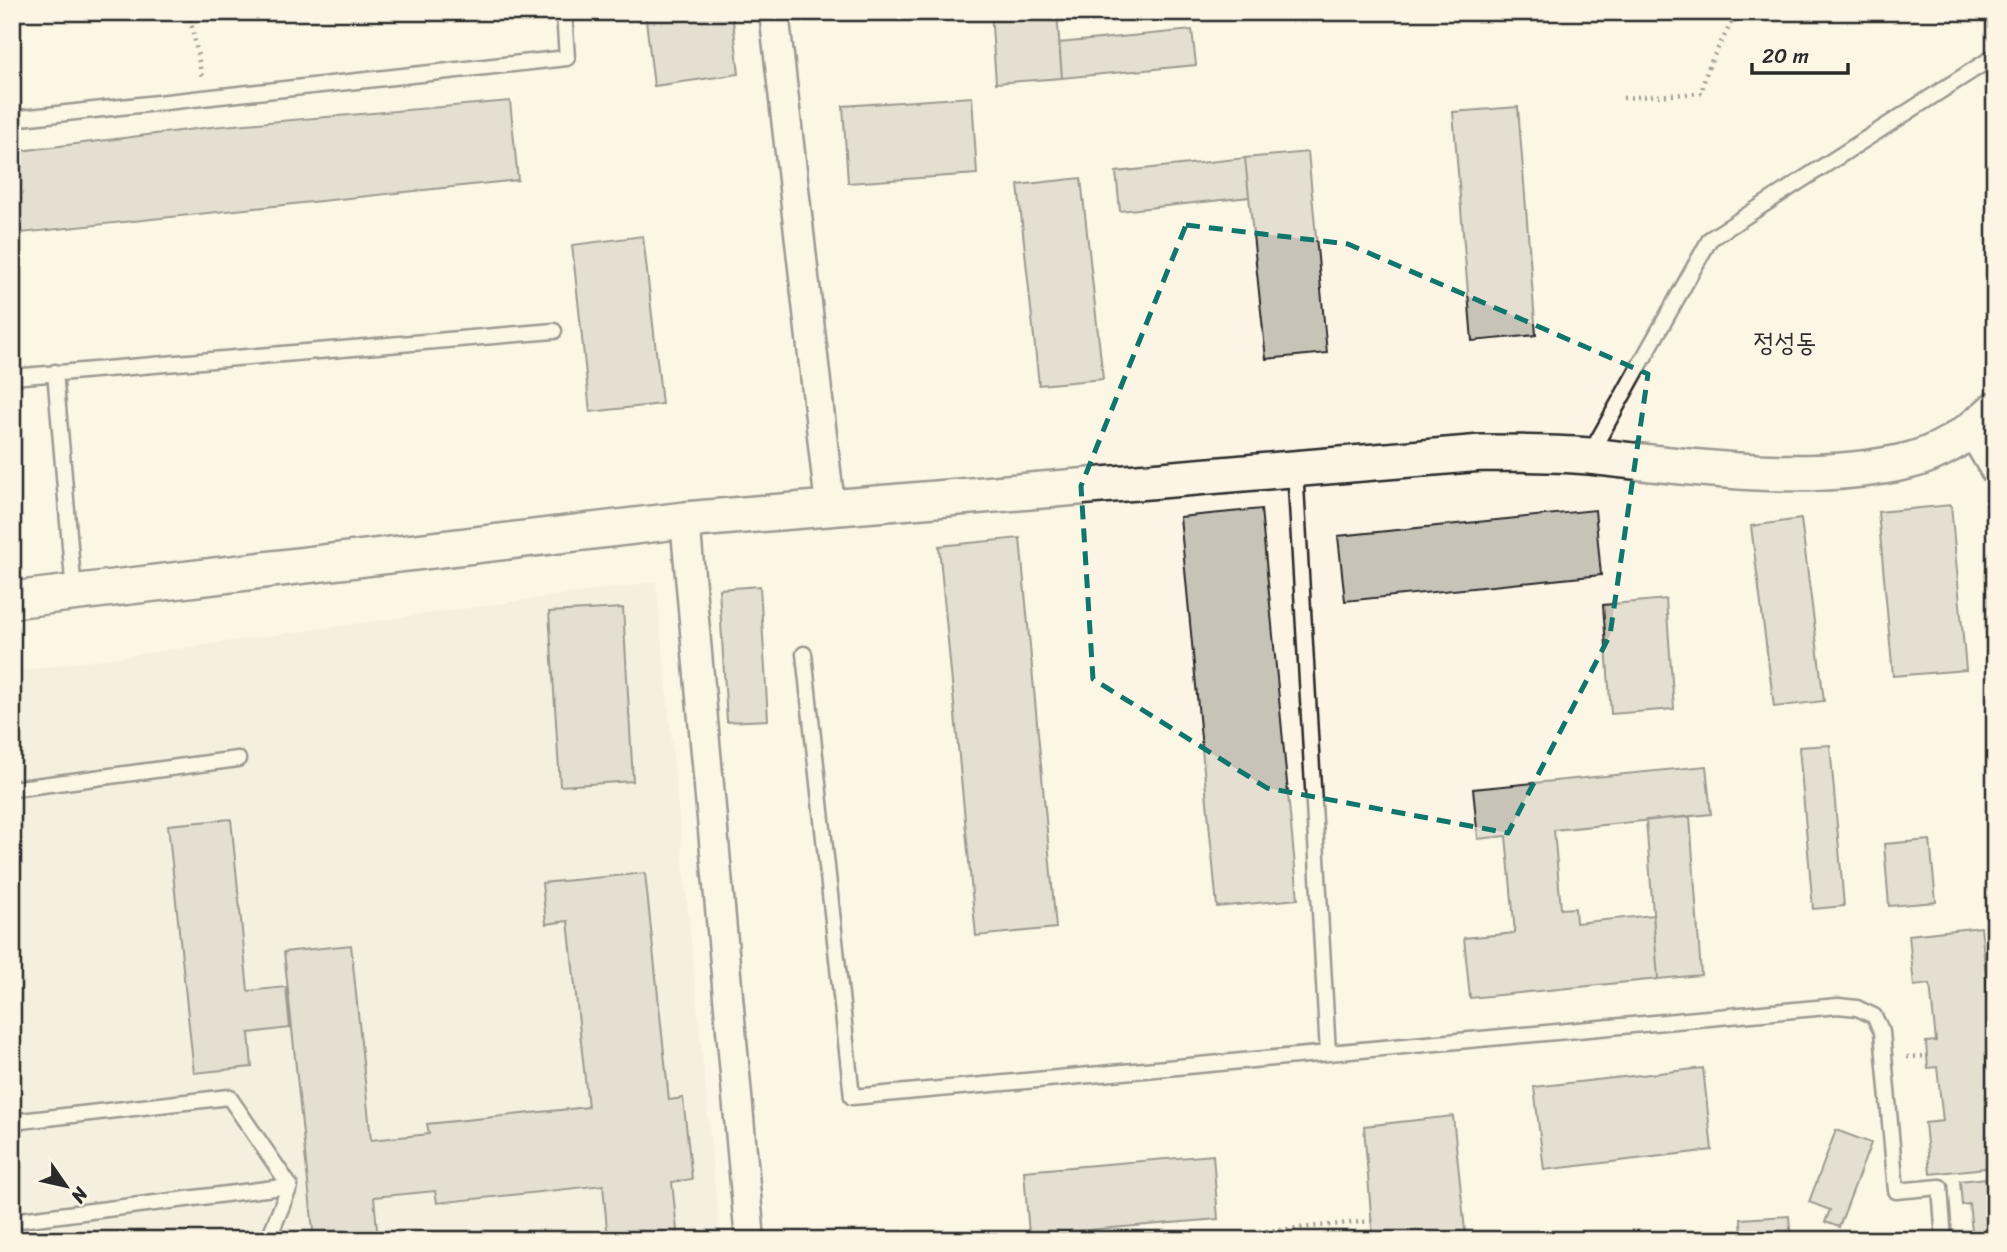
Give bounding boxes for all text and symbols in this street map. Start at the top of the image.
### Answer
scale bar [1752,32,1848,76]
text: 20 m [1762,37,1809,75]
district label: 정성동 [1754,319,1816,365]
north arrow [32,1150,102,1220]
text: N [62,1180,98,1211]

